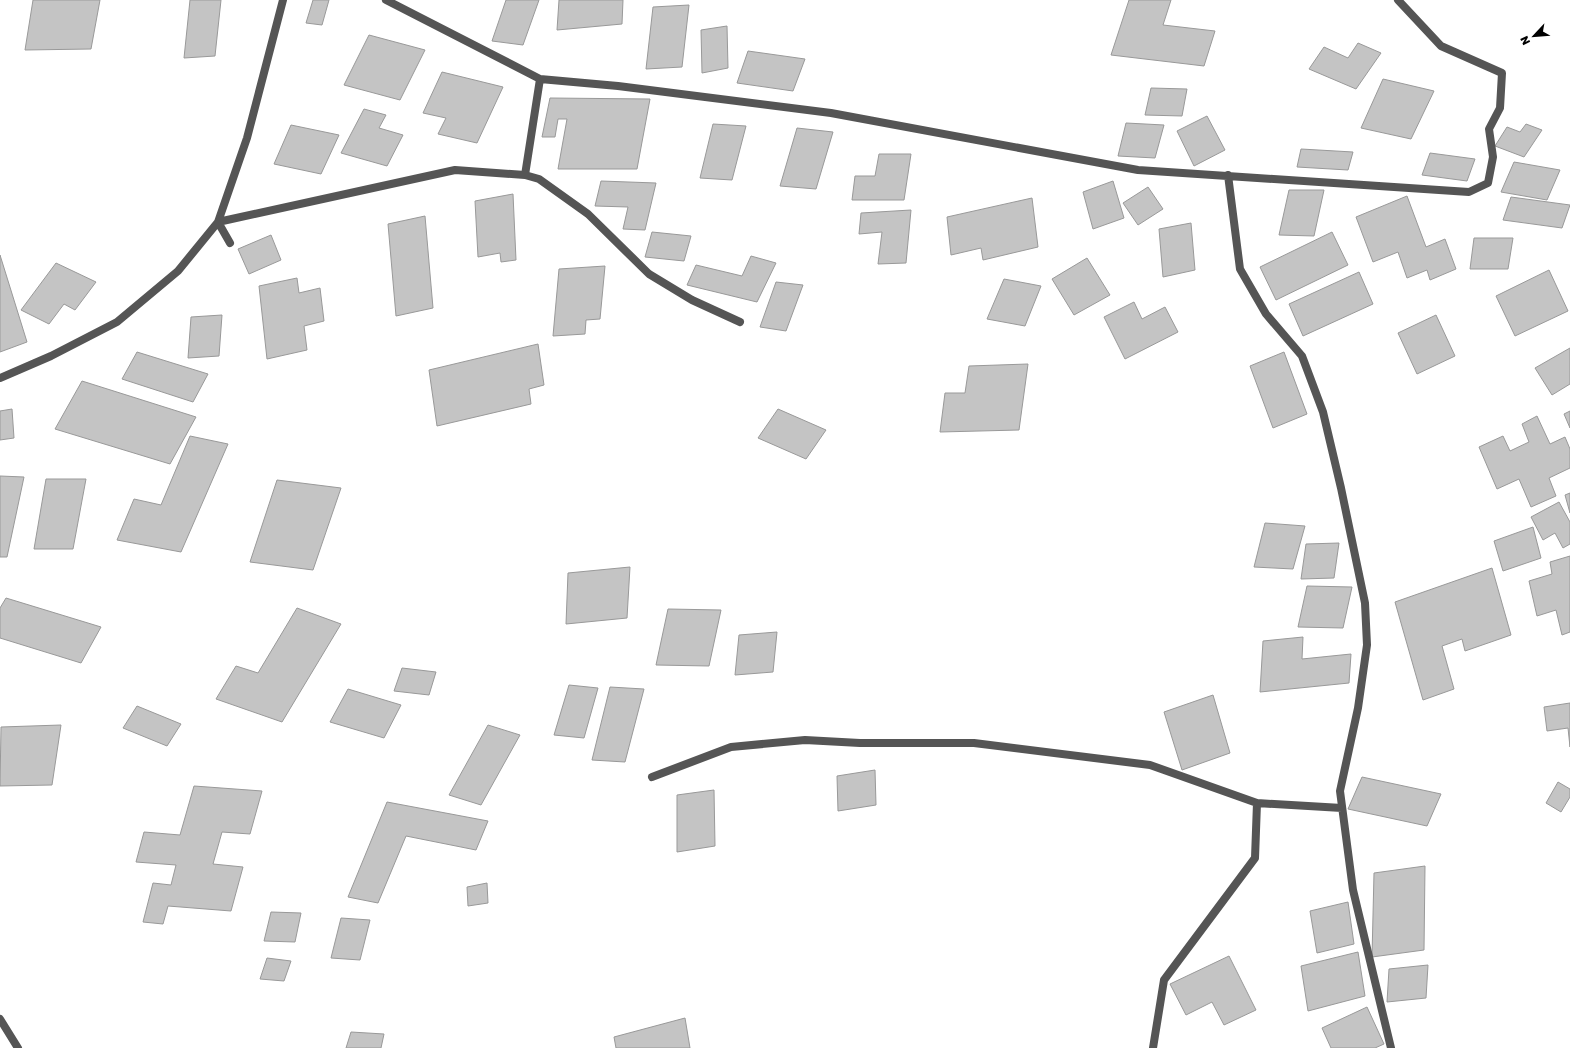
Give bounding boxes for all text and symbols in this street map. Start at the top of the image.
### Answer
north arrow [1514,16,1554,56]
text: N [1517,34,1532,47]

